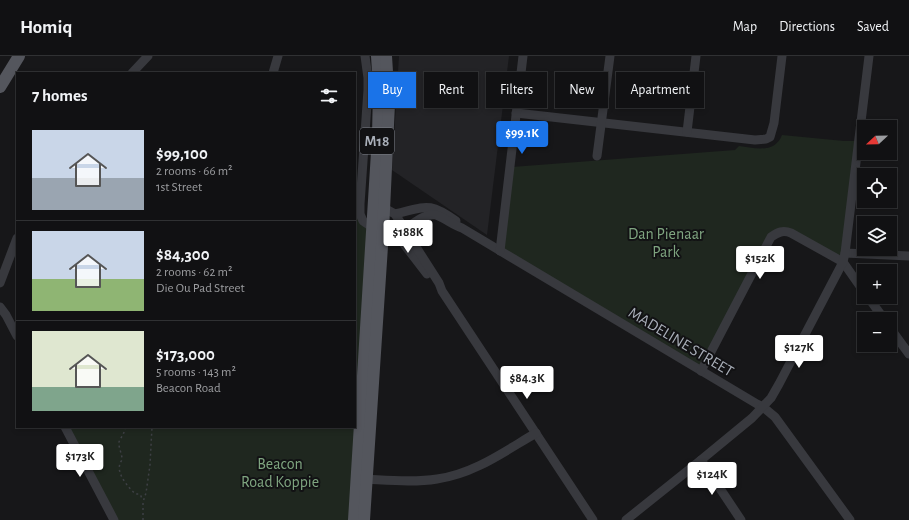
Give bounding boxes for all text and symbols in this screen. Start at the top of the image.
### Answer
text: Homiq [20,18,72,37]
text: Map [733,20,757,34]
text: Directions [779,20,835,34]
text: Saved [857,20,889,34]
chip: Buy [368,72,416,108]
chip: Rent [424,72,478,108]
chip: Filters [486,72,547,108]
chip: New [555,72,608,108]
chip: Apartment [616,72,704,108]
icon: filters [318,85,340,107]
text: 7 homes [32,87,88,104]
north arrow [857,120,897,160]
map controls [857,120,897,352]
pin: $99.1K [489,121,555,155]
text: $99.1K [505,127,539,140]
road number: M18 [360,128,394,154]
text: $99,100 [156,145,208,162]
icon: home [64,146,112,194]
text: 2 rooms · 66 m² [156,165,233,178]
button: locate [857,168,897,208]
text: 1st Street [156,181,202,194]
button: layers [857,216,897,256]
pin: $188K [380,220,436,254]
text: $188K [393,226,423,239]
park label: Dan Pienaar Park [628,226,705,260]
text: $84,300 [156,246,210,263]
pin: $152K [732,246,788,280]
icon: home [64,247,112,295]
text: $152K [745,252,775,265]
button: + [857,264,897,304]
text: 2 rooms · 62 m² [156,266,232,279]
text: Die Ou Pad Street [156,282,245,295]
street label: MADELINE STREET [626,304,736,380]
button: − [857,312,897,352]
pin: $127K [771,335,827,369]
text: $127K [784,341,814,354]
text: $173,000 [156,346,215,363]
icon: home [64,347,112,395]
text: 5 rooms · 143 m² [156,366,236,379]
pin: $84.3K [494,366,560,400]
text: $84.3K [510,372,544,385]
text: Beacon Road [156,382,221,395]
pin: $173K [52,444,108,478]
text: $173K [65,450,95,463]
park label: Beacon Road Koppie [241,456,319,490]
pin: $124K [684,462,740,496]
text: $124K [697,468,727,481]

